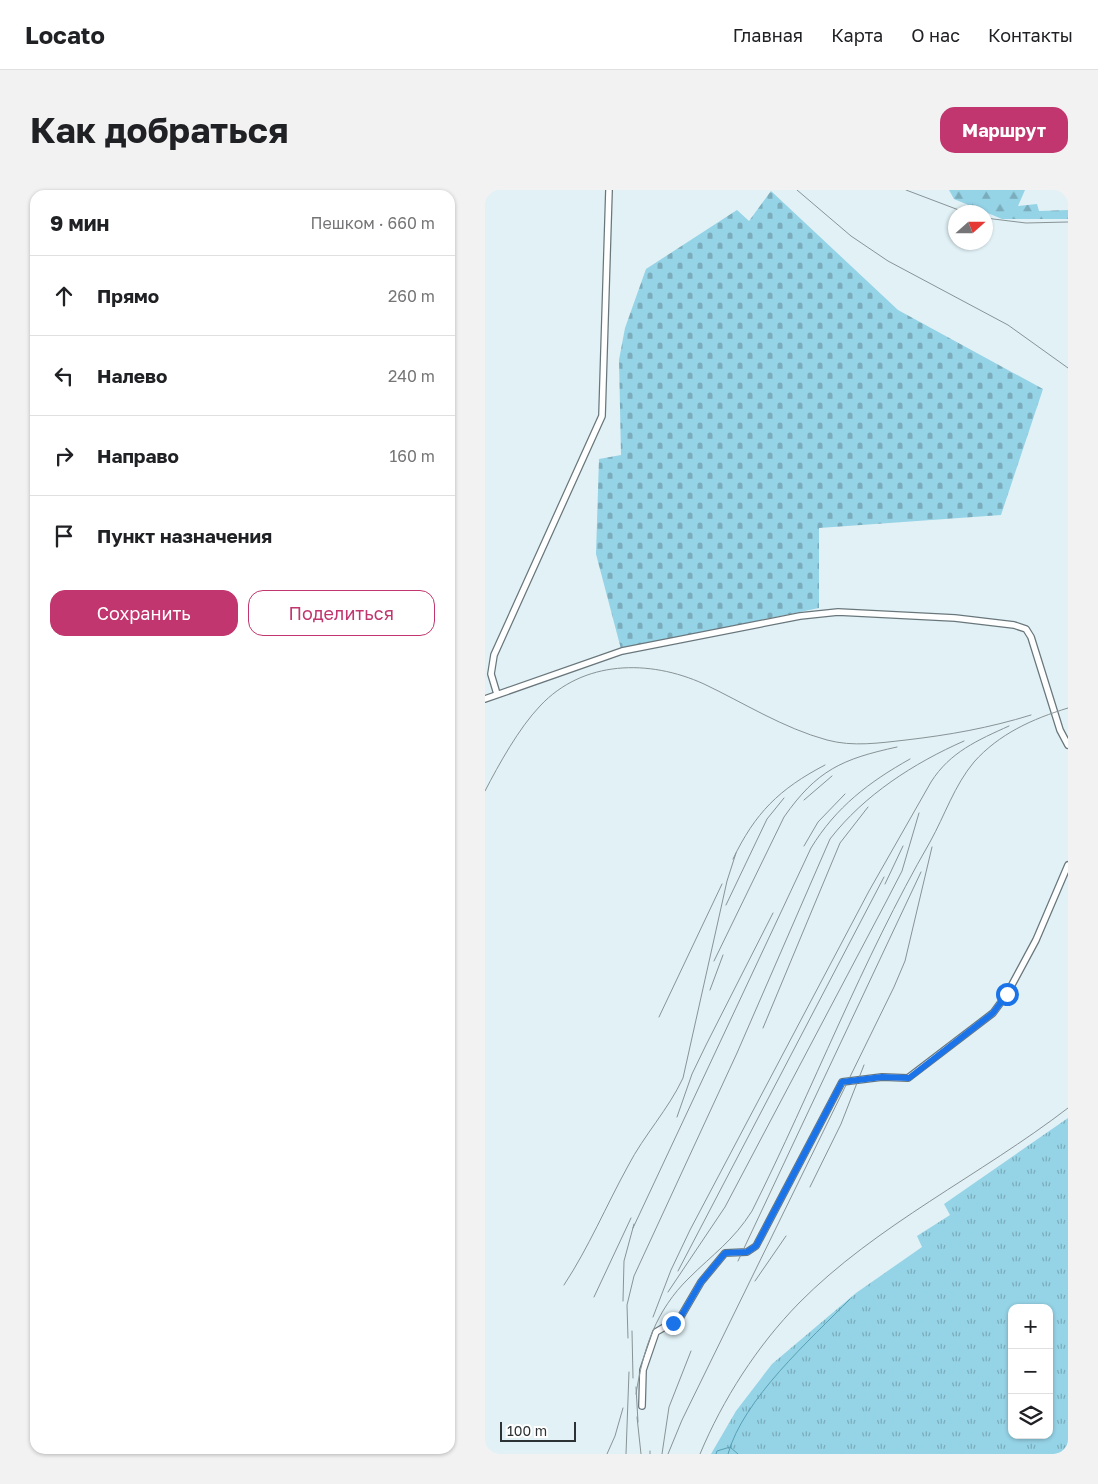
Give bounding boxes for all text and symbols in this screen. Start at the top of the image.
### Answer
text: Locato [25,20,105,49]
text: Главная [733,24,803,46]
text: Карта [831,24,883,46]
text: О нас [911,24,960,46]
text: Контакты [988,24,1073,46]
button: Маршрут [940,107,1068,153]
text: Как добраться [30,109,288,151]
north arrow [948,205,993,250]
text: 9 мин [50,210,109,236]
text: Пешком · 660 m [311,213,435,233]
icon: ahead [50,282,78,310]
text: Прямо [97,284,159,307]
text: 260 m [388,286,435,306]
icon: left [50,362,78,390]
text: Налево [97,364,167,387]
text: 240 m [388,366,435,386]
icon: right [50,442,78,470]
text: Направо [97,444,179,467]
text: 160 m [389,446,435,466]
icon: arrive [50,522,78,550]
text: Пункт назначения [97,524,272,547]
button: Сохранить [50,590,238,636]
button: Поделиться [248,590,435,636]
route start [996,983,1019,1006]
map controls [1008,1304,1053,1439]
button: + [1008,1304,1053,1349]
route end [662,1312,685,1335]
button: − [1008,1349,1053,1394]
button: layers [1008,1394,1053,1439]
scale bar [500,1419,576,1442]
text: 100 m [507,1422,547,1439]

